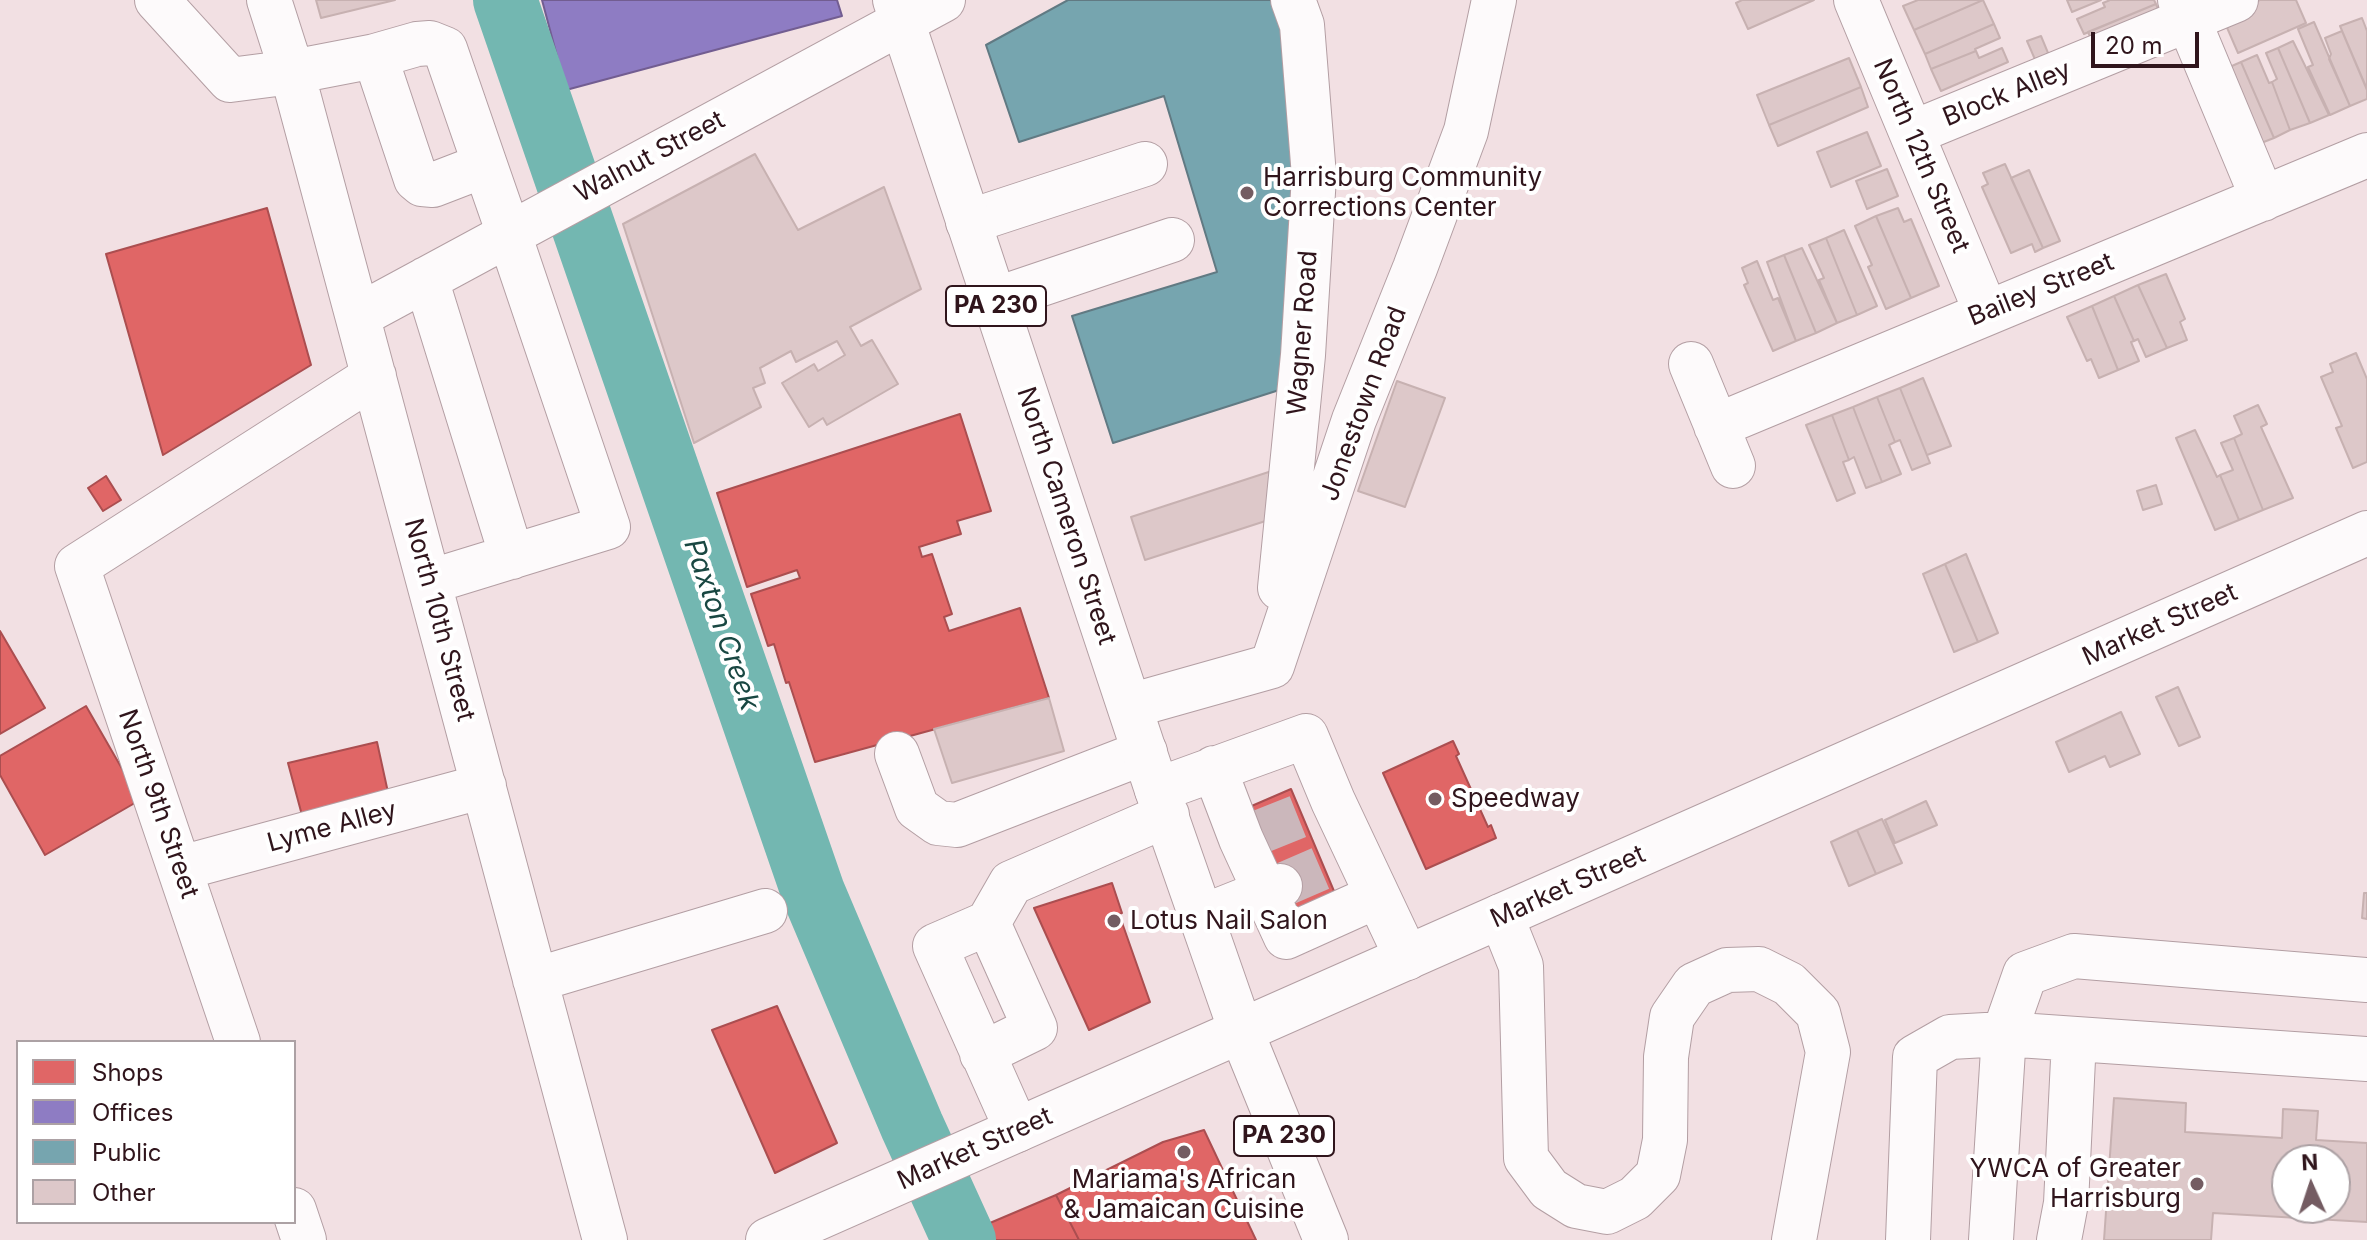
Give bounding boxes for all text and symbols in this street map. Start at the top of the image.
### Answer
scale bar [2095,16,2203,66]
text: 20 m [2105,31,2163,60]
street label: North 12th Street [1866,54,1976,258]
street label: Block Alley [1939,54,2075,134]
street label: Walnut Street [570,104,730,210]
place label: Harrisburg Community Corrections Center [1263,162,1542,224]
marker: Harrisburg Community Corrections Center [1238,184,1256,202]
street label: Bailey Street [1964,247,2118,333]
street label: Wagner Road [1282,250,1324,416]
road number: PA 230 [946,286,1046,326]
street label: Jonestown Road [1314,302,1414,506]
street label: North Cameron Street [1010,383,1122,649]
street label: North 10th Street [397,515,481,725]
water label: Paxton Creek [676,535,766,715]
street label: Market Street [2078,577,2242,673]
street label: North 9th Street [111,705,205,903]
place label: Speedway [1451,783,1580,815]
marker: Speedway [1426,790,1444,808]
street label: Lyme Alley [264,795,400,859]
street label: Market Street [1486,839,1650,935]
place label: Lotus Nail Salon [1130,905,1328,937]
marker: Lotus Nail Salon [1105,912,1123,930]
legend [16,1040,296,1224]
text: Shops [92,1058,163,1087]
text: Offices [92,1098,173,1127]
street label: Market Street [893,1101,1057,1197]
road number: PA 230 [1234,1116,1334,1156]
text: Public [92,1138,162,1167]
marker: Mariama's African & Jamaican Cuisine [1175,1143,1193,1161]
north arrow [2271,1144,2351,1224]
text: N [2301,1149,2319,1175]
place label: YWCA of Greater Harrisburg [1970,1153,2181,1214]
place label: Mariama's African & Jamaican Cuisine [1064,1164,1304,1226]
marker: YWCA of Greater Harrisburg [2188,1175,2206,1193]
text: Other [92,1178,155,1207]

